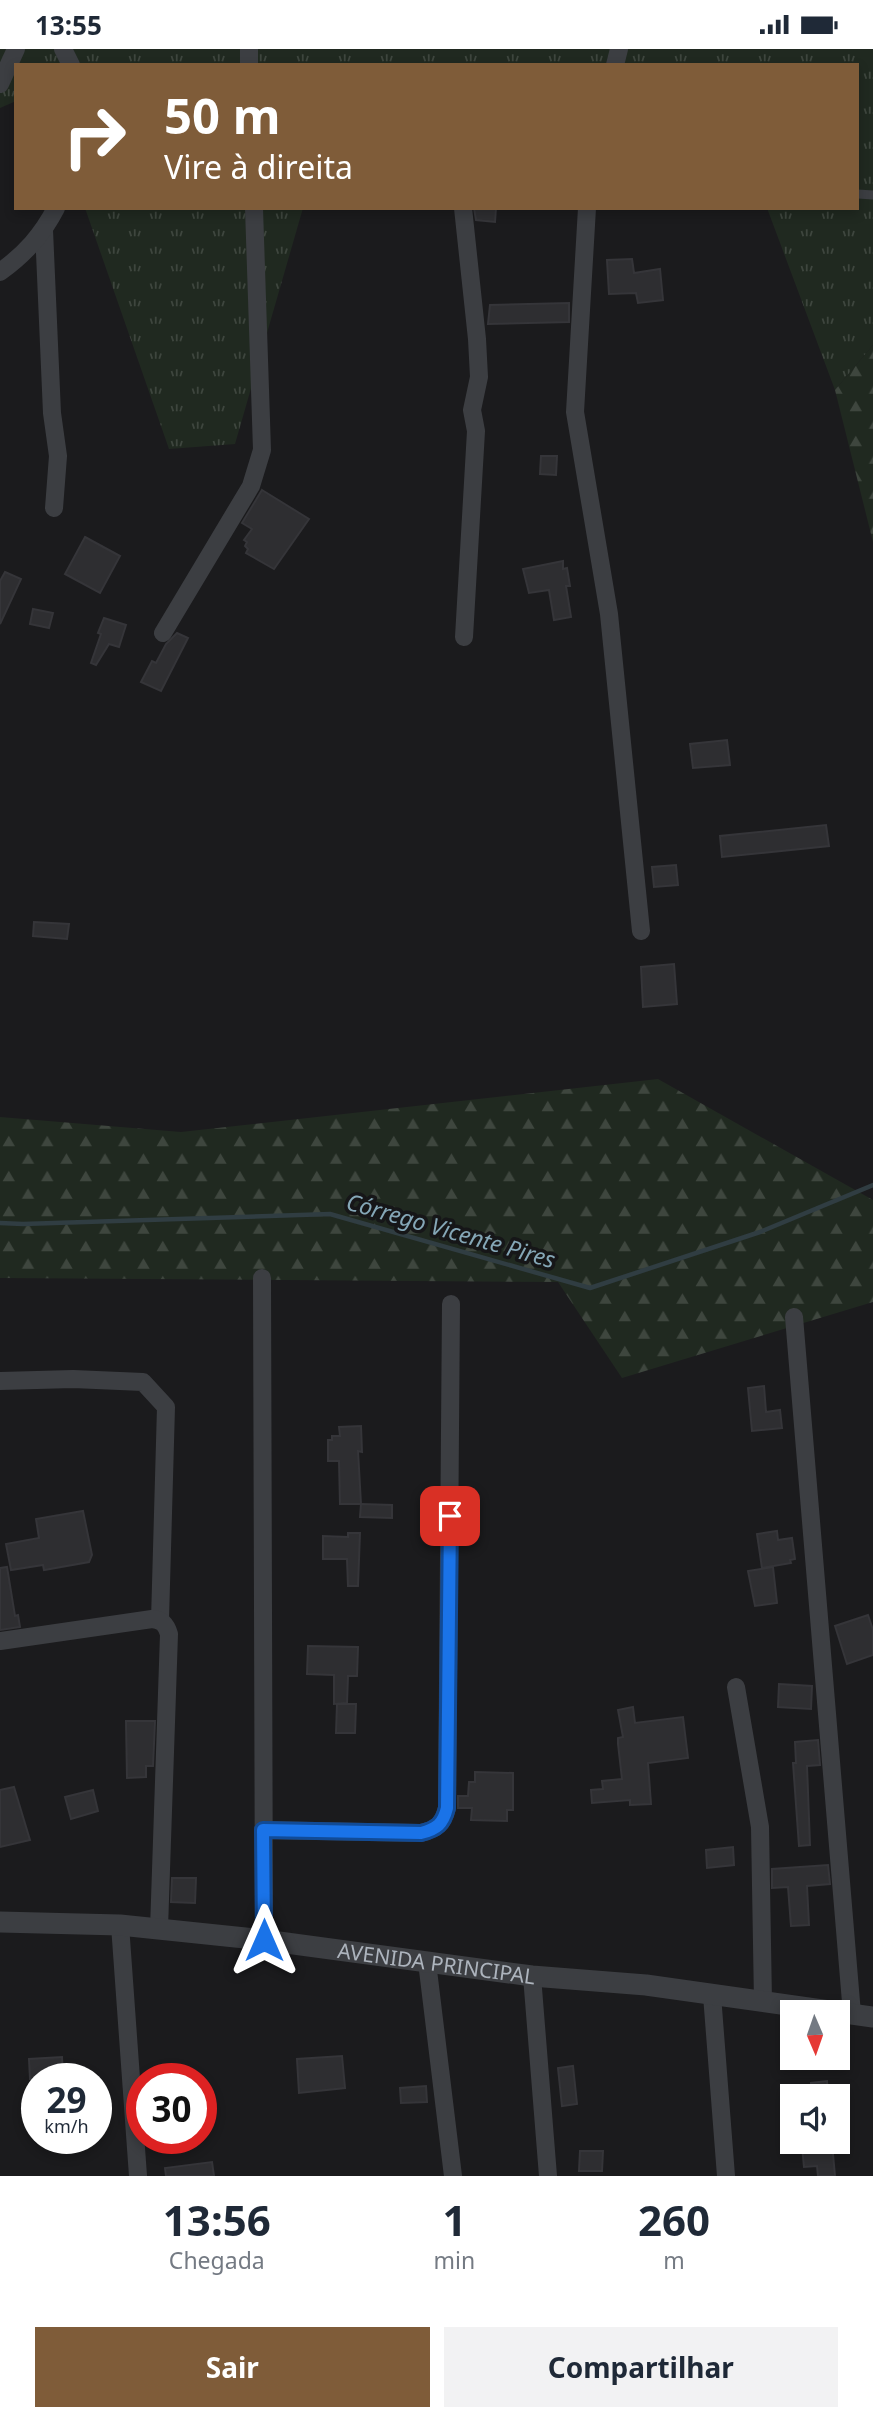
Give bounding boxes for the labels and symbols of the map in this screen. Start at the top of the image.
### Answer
water label: Córrego Vicente Pires [343,1185,559,1275]
pin [420,1486,480,1546]
position arrow [227,1903,301,1977]
street label: AVENIDA PRINCIPAL [336,1936,537,1990]
north arrow [780,2000,850,2070]
speed limit sign: 30 [126,2063,217,2154]

